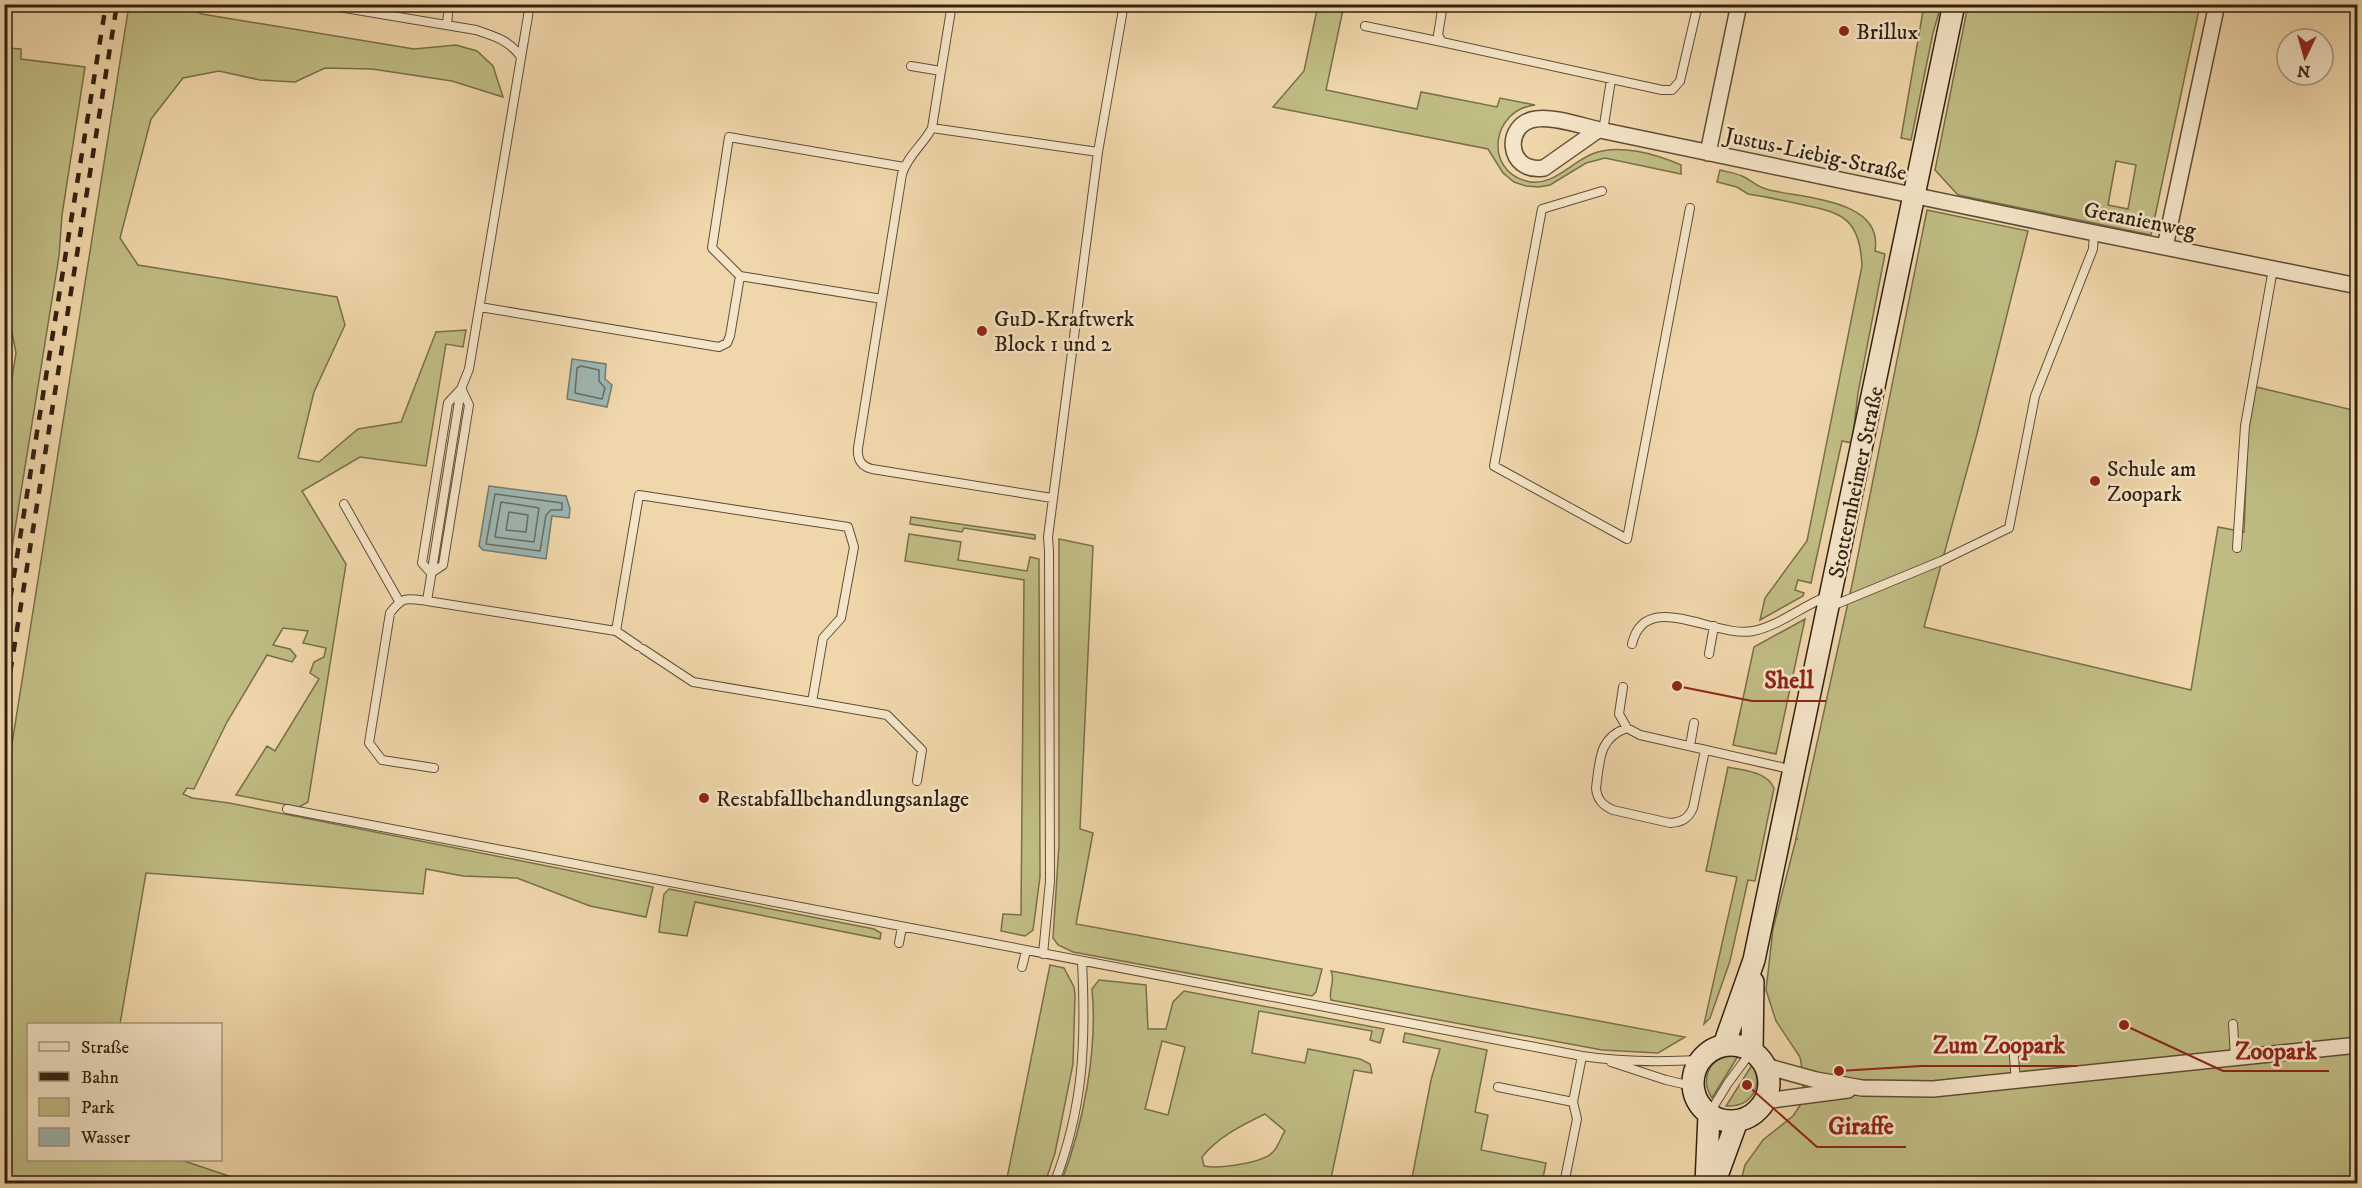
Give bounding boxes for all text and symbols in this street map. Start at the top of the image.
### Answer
place label: Brillux [1856,19,1918,46]
marker: Brillux [1837,24,1851,38]
north arrow [2275,27,2335,87]
text: N [2296,60,2311,81]
street label: Justus-Liebig-Straße [1720,122,1909,187]
street label: Geranienweg [2081,196,2198,245]
place label: GuD-Kraftwerk Block 1 und 2 [994,306,1135,358]
marker: GuD-Kraftwerk Block 1 und 2 [975,324,989,338]
street label: Stotternheimer Straße [1823,384,1890,581]
place label: Schule am Zoopark [2107,456,2196,508]
marker: Schule am Zoopark [2088,474,2102,488]
callout: Shell [1752,659,1826,701]
text: Shell [1764,666,1815,696]
place label: Restabfallbehandlungsanlage [716,786,969,813]
marker: Restabfallbehandlungsanlage [697,791,711,805]
legend [27,1023,222,1161]
callout: Zum Zoopark [1921,1024,2077,1066]
callout: Zoopark [2223,1029,2329,1071]
text: Zum Zoopark [1933,1031,2066,1061]
text: Straße [81,1037,129,1059]
text: Zoopark [2235,1037,2318,1067]
text: Bahn [81,1067,119,1089]
text: Park [81,1097,115,1119]
callout: Giraffe [1817,1105,1906,1147]
text: Giraffe [1828,1112,1894,1142]
text: Wasser [80,1127,131,1149]

